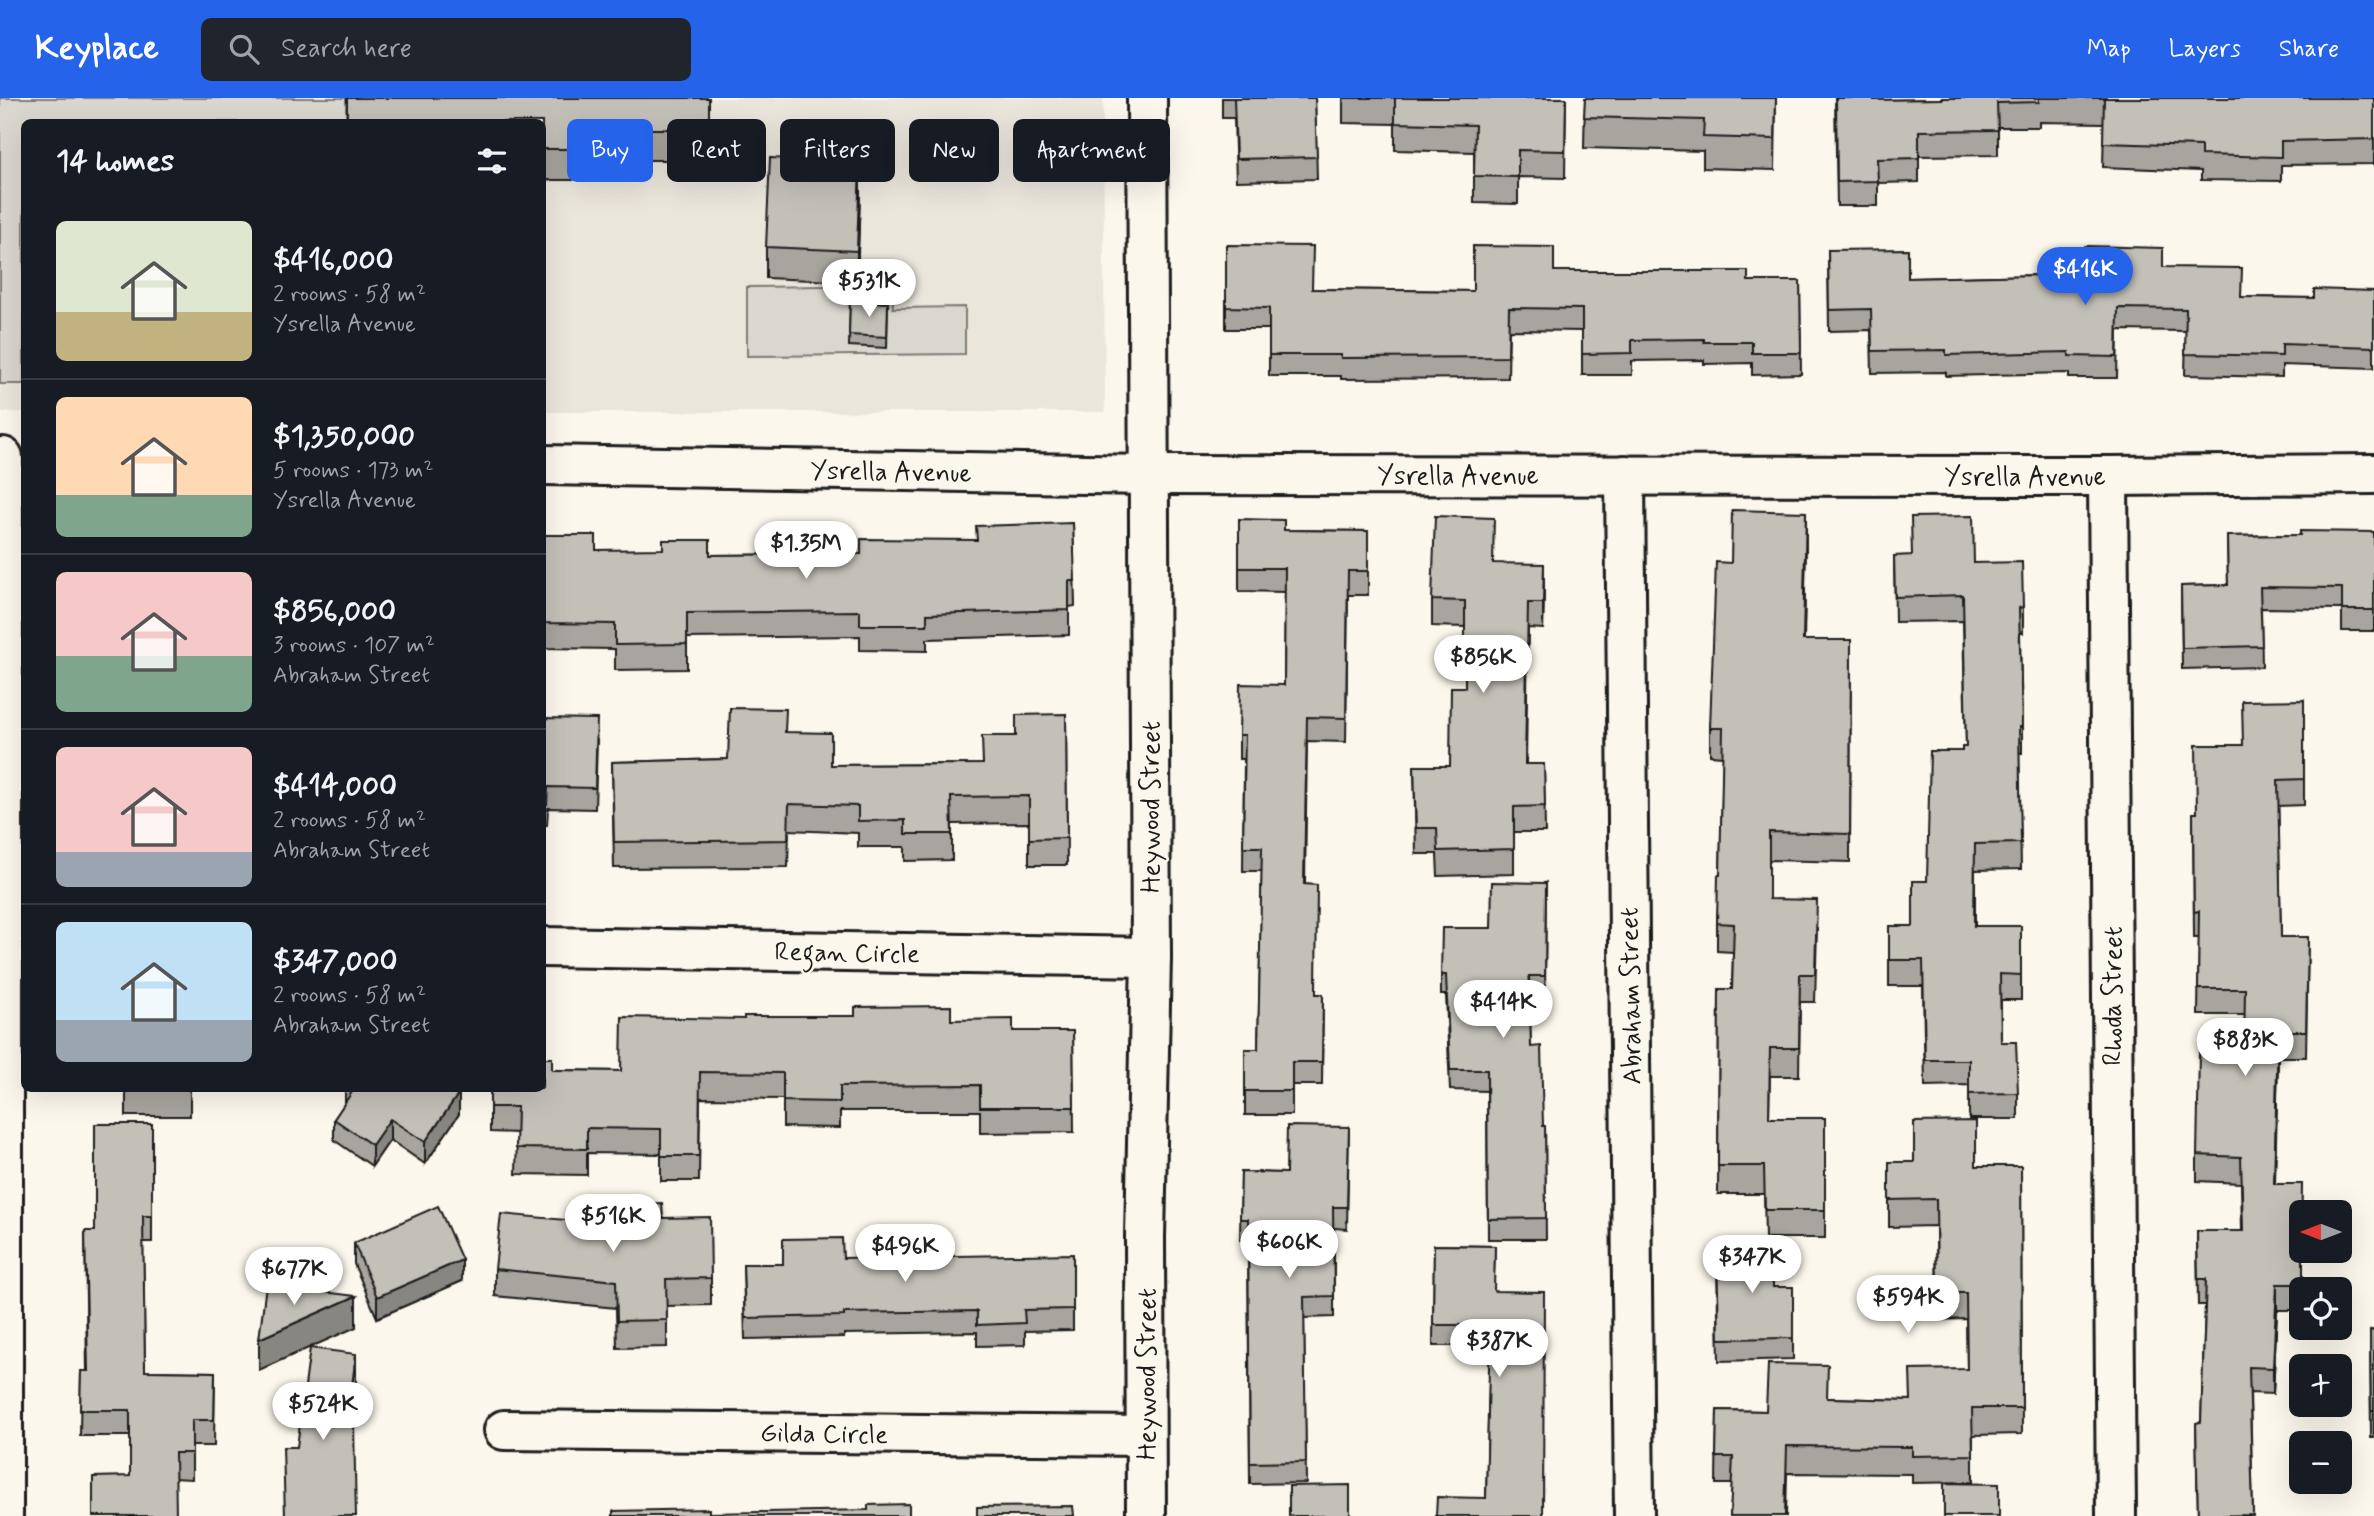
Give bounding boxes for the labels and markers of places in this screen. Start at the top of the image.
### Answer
pin: $416K [2036,248,2134,307]
pin: $531K [820,260,918,319]
pin: $1.35M [749,522,863,581]
pin: $856K [1434,636,1532,695]
pin: $414K [1454,981,1552,1040]
pin: $883K [2196,1018,2294,1078]
pin: $516K [564,1194,662,1254]
pin: $606K [1240,1220,1338,1280]
pin: $496K [856,1224,954,1284]
pin: $347K [1703,1236,1801,1295]
pin: $677K [245,1248,343,1307]
pin: $594K [1859,1276,1957,1335]
pin: $387K [1450,1320,1548,1379]
pin: $524K [274,1382,372,1442]

